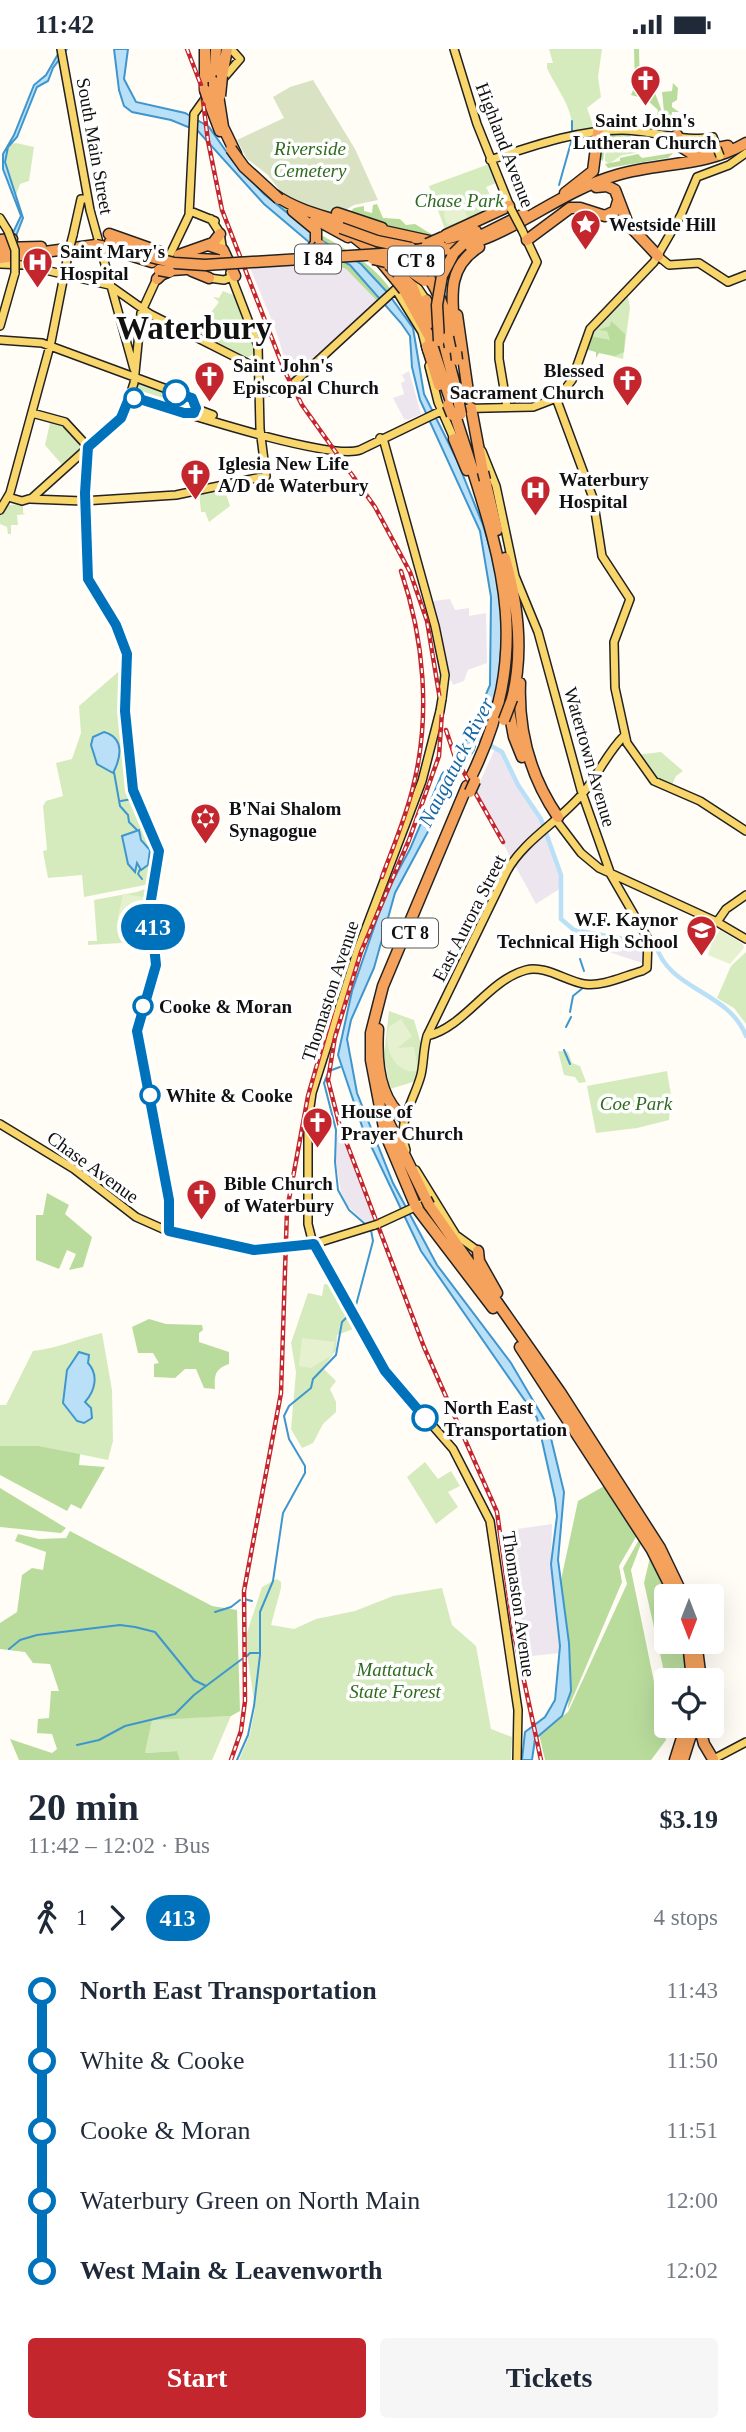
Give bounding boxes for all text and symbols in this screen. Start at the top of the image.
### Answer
text: 11:42 [35,10,94,39]
church icon: Saint John's Lutheran Church [628,64,662,108]
street label: South Main Street [73,76,117,217]
street label: Highland Avenue [472,80,538,210]
place label: Saint John's Lutheran Church [573,110,717,153]
park label: Riverside Cemetery [273,138,347,181]
park label: Chase Park [414,190,504,211]
place icon: Westside Hill [569,207,603,251]
place label: Westside Hill [609,214,716,235]
place label: Saint Mary's Hospital [60,241,165,284]
hospital icon: Saint Mary's Hospital [20,245,54,289]
road number: I 84 [295,245,341,273]
road number: CT 8 [388,246,444,275]
district label: Waterbury [116,310,272,346]
place label: Saint John's Episcopal Church [233,355,379,398]
church icon: Saint John's Episcopal Church [193,359,227,403]
place label: Blessed Sacrament Church [450,360,604,403]
church icon: Blessed Sacrament Church [610,364,644,408]
unlabelled marker [163,380,189,406]
unlabelled marker [124,388,144,408]
place label: Iglesia New Life A/D de Waterbury [218,453,369,496]
church icon: Iglesia New Life A/D de Waterbury [178,457,212,501]
place label: Waterbury Hospital [559,469,649,512]
hospital icon: Waterbury Hospital [519,473,553,517]
street label: Watertown Avenue [560,685,620,829]
water label: Naugatuck River [413,693,499,831]
place label: B'Nai Shalom Synagogue [229,798,342,841]
synagogue icon: B'Nai Shalom Synagogue [189,802,223,846]
street label: East Aurora Street [428,851,510,985]
line badge: 413 [113,904,193,950]
place label: W.F. Kaynor Technical High School [497,909,679,952]
school or university icon: W.F. Kaynor Technical High School [684,913,718,957]
text: 413 [135,914,171,940]
street label: Thomaston Avenue [297,918,363,1064]
road number: CT 8 [382,919,438,947]
marker: Cooke & Moran [133,996,153,1016]
place label: Cooke & Moran [159,996,292,1017]
marker: White & Cooke [140,1085,160,1105]
place label: White & Cooke [166,1085,293,1106]
park label: Coe Park [600,1093,673,1114]
place label: House of Prayer Church [341,1101,464,1144]
church icon: House of Prayer Church [301,1105,335,1149]
street label: Chase Avenue [43,1127,143,1207]
place label: Bible Church of Waterbury [224,1173,334,1216]
church icon: Bible Church of Waterbury [184,1177,218,1221]
place label: North East Transportation [444,1397,568,1440]
marker: North East Transportation [412,1405,438,1431]
street label: Thomaston Avenue [498,1530,540,1678]
north arrow [654,1584,724,1654]
map controls [654,1584,724,1738]
park label: Mattatuck State Forest [349,1659,442,1702]
button: locate [654,1668,724,1738]
text: 20 min [28,1786,139,1828]
text: $3.19 [660,1805,718,1834]
text: 11:42 – 12:02 · Bus [28,1833,210,1858]
icon: walk [28,1899,66,1937]
icon: forward [98,1899,136,1937]
text: 1 [76,1905,88,1930]
text: 413 [160,1905,196,1931]
text: 4 stops [653,1905,718,1930]
text: North East Transportation [80,1976,377,2005]
text: 11:43 [666,1978,718,2003]
text: White & Cooke [80,2046,245,2075]
text: 11:50 [666,2048,718,2073]
text: Cooke & Moran [80,2116,250,2145]
text: 11:51 [666,2118,718,2143]
text: Waterbury Green on North Main [80,2186,420,2215]
text: 12:00 [666,2188,718,2213]
text: West Main & Leavenworth [80,2256,383,2285]
text: 12:02 [666,2258,718,2283]
button: Start [28,2338,366,2418]
button: Tickets [380,2338,718,2418]

